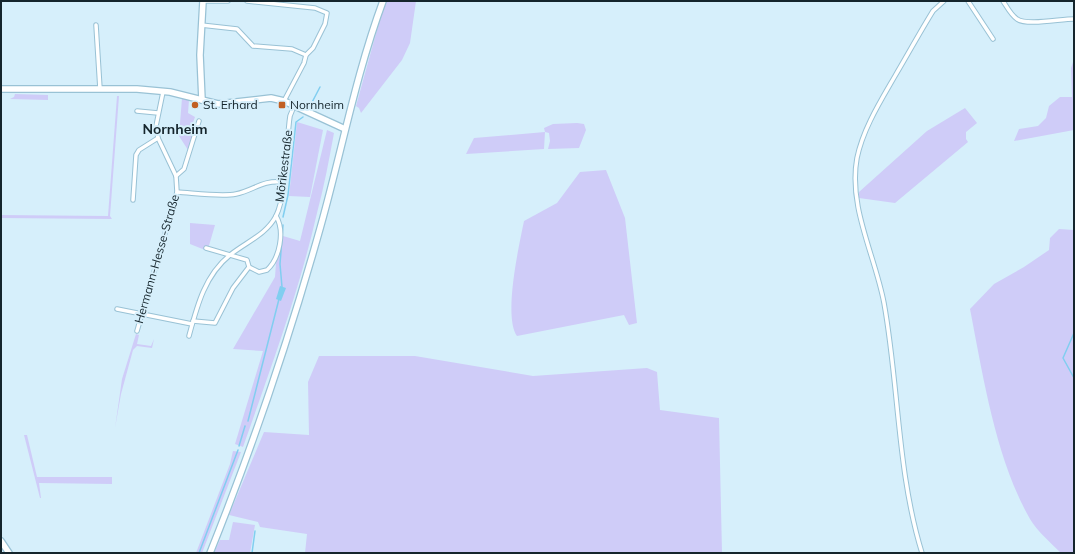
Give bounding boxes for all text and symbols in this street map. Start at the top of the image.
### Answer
place label: St. Erhard [203,97,258,112]
place label: Nornheim [290,97,344,112]
marker: St. Erhard [190,100,200,110]
marker: Nornheim [277,100,287,110]
district label: Nornheim [142,120,208,138]
street label: Mörikestraße [272,129,295,203]
street label: Hermann-Hesse-Straße [131,193,182,325]

